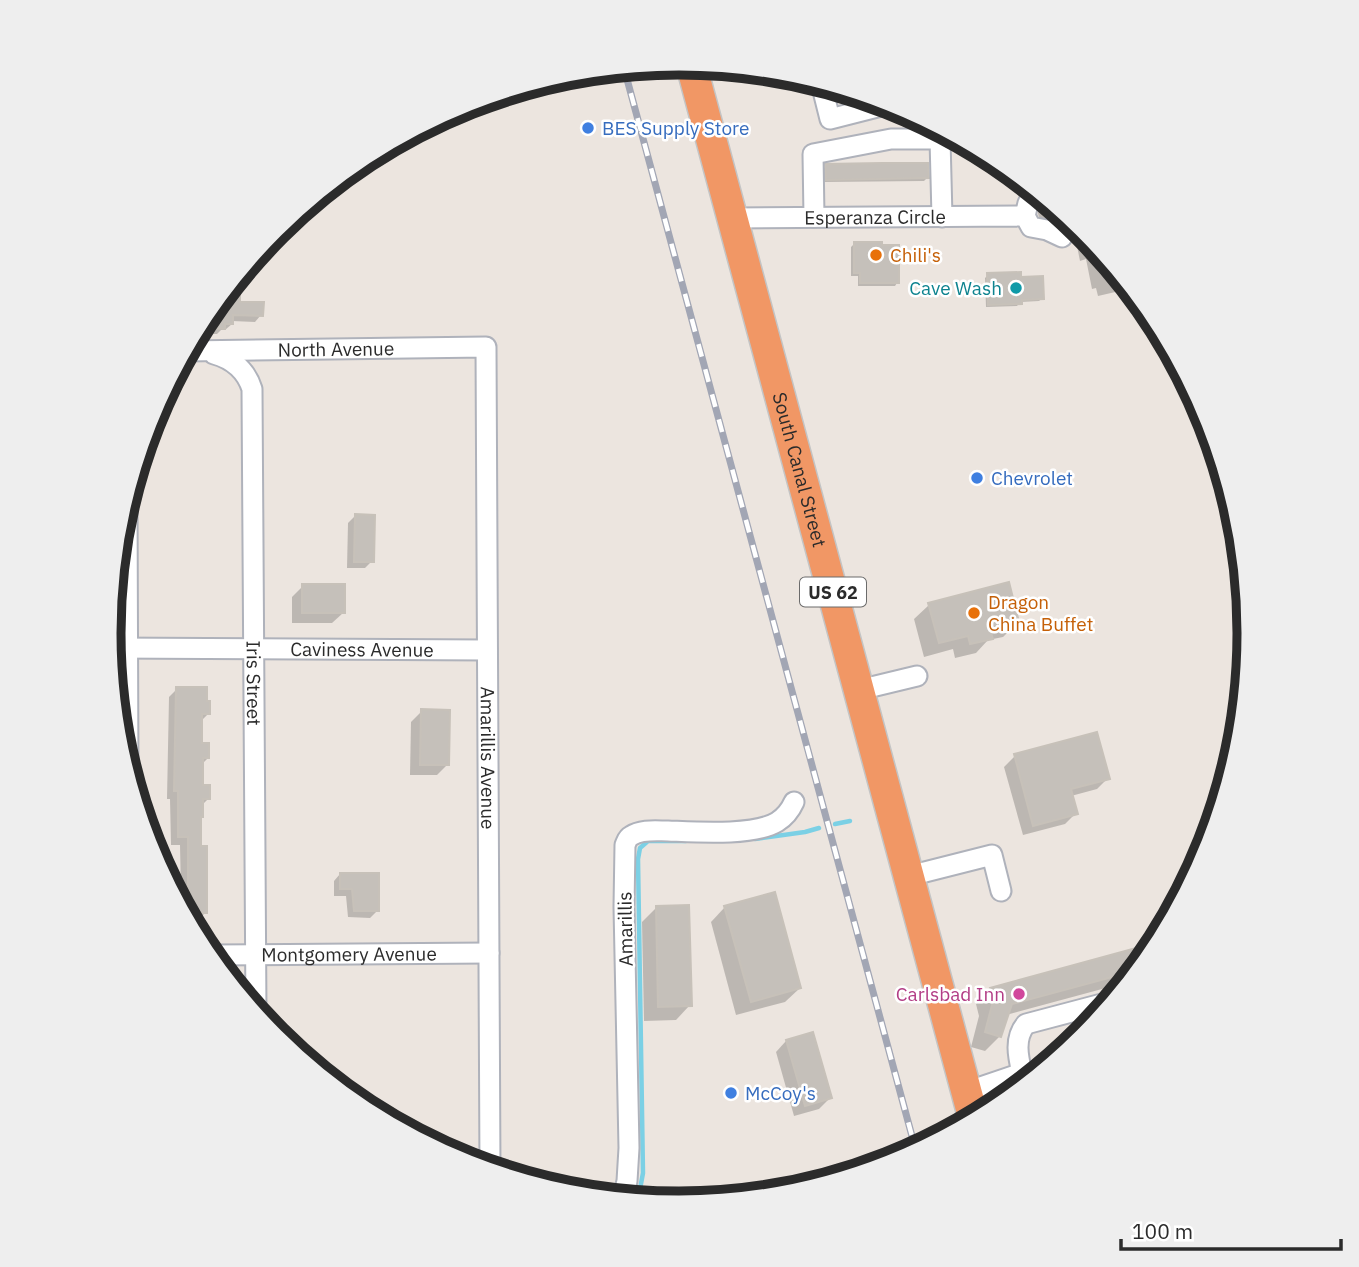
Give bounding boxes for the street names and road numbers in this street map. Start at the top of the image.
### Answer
street label: Esperanza Circle [804,205,946,230]
street label: North Avenue [278,336,394,362]
street label: South Canal Street [768,390,832,550]
road number: US 62 [800,578,866,606]
street label: Caviness Avenue [290,637,434,662]
street label: Iris Street [242,640,266,726]
street label: Amarillis Avenue [476,686,500,829]
street label: Amarillis [612,891,638,967]
street label: Montgomery Avenue [261,941,437,967]

